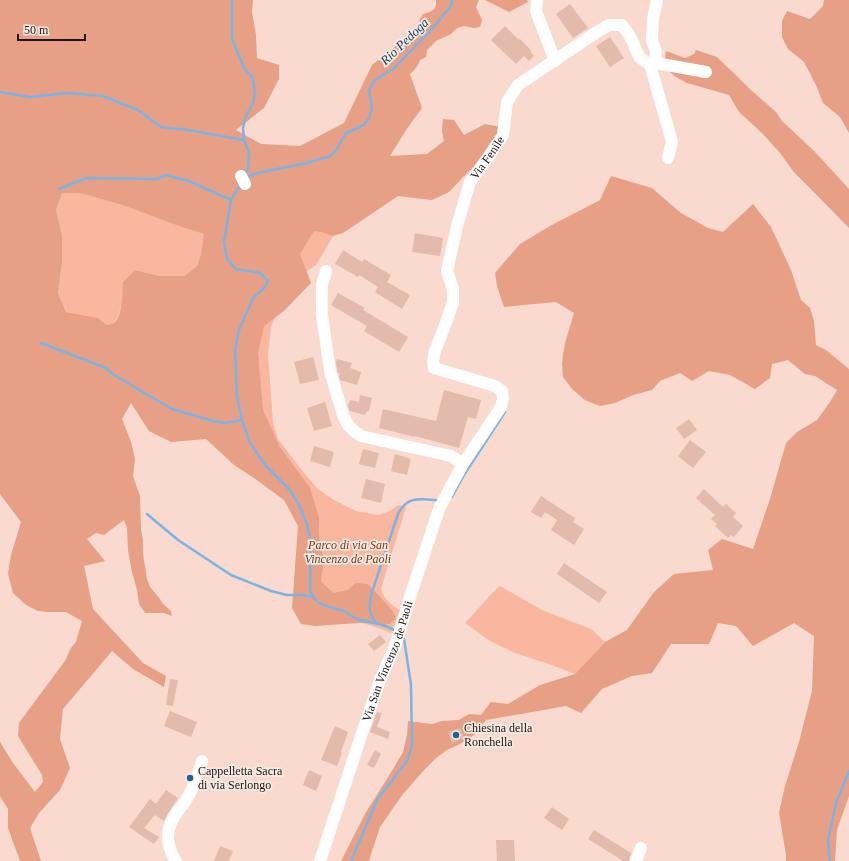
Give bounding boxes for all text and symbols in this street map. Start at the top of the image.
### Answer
water label: Rio Pedoga [376,14,432,69]
scale bar [18,16,85,42]
text: 50 m [24,23,49,37]
street label: Via Fenile [467,133,507,182]
park label: Parco di via San Vincenzo de Paoli [305,538,391,566]
street label: Via San Vincenzo de Paoli [359,598,416,724]
place label: Chiesina della Ronchella [464,721,533,749]
marker: Chiesina della Ronchella [451,730,461,740]
place label: Cappelletta Sacra di via Serlongo [198,764,283,792]
marker: Cappelletta Sacra di via Serlongo [185,773,195,783]

